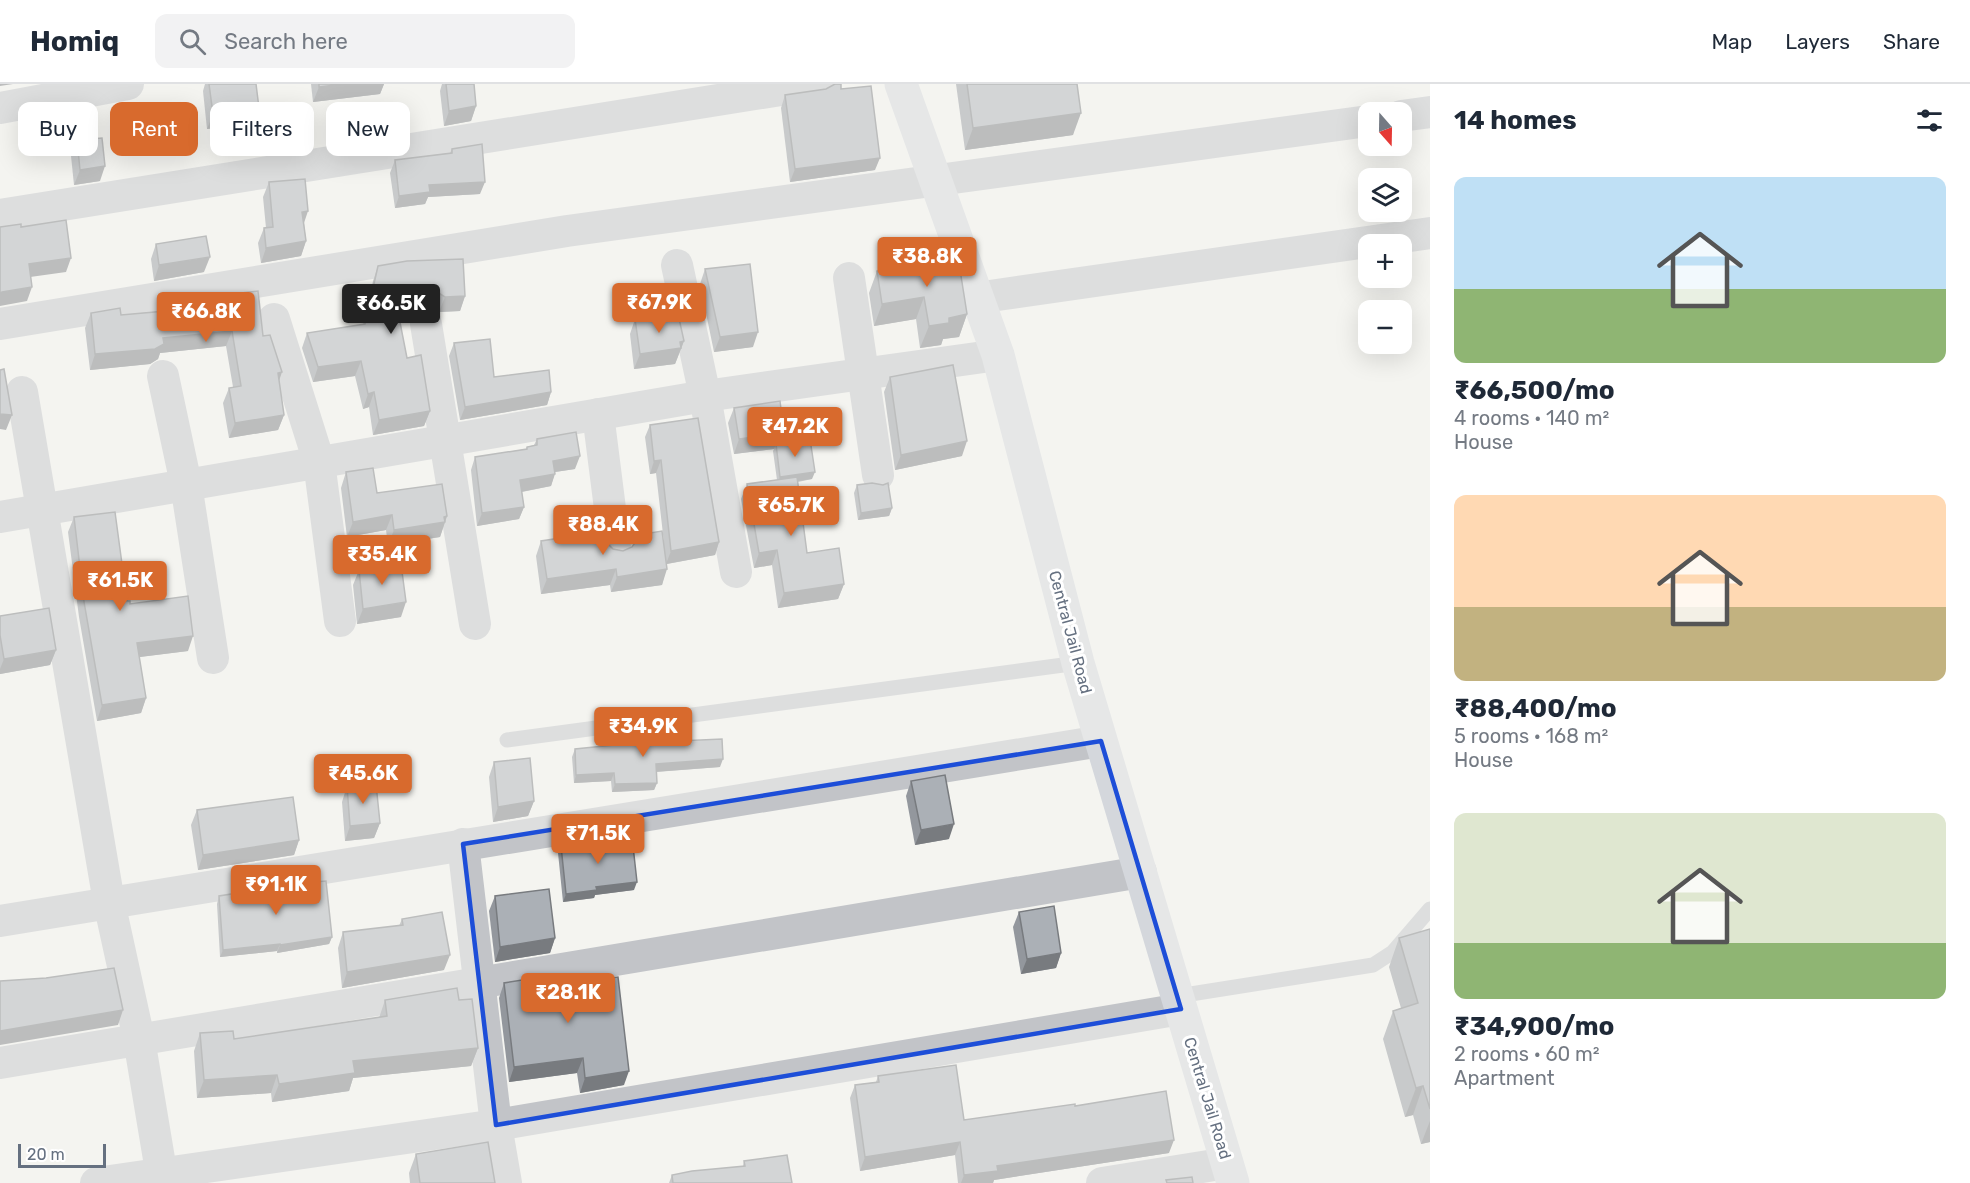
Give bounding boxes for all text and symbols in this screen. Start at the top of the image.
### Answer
search box [155,14,575,68]
text: Homiq [30,25,119,58]
icon: search [176,25,209,58]
text: Search here [224,28,348,55]
text: Map [1711,29,1752,54]
text: Layers [1785,29,1850,54]
text: Share [1883,29,1940,54]
chip: Buy [18,102,98,156]
chip: Rent [110,102,198,156]
chip: Filters [210,102,314,156]
chip: New [326,102,410,156]
north arrow [1358,102,1412,156]
map controls [1358,102,1412,354]
icon: filters [1913,104,1946,137]
text: 14 homes [1454,105,1577,136]
button: layers [1358,168,1412,222]
icon: home [1646,216,1754,324]
button: + [1358,234,1412,288]
pin: ₹38.8K [878,237,976,288]
text: ₹38.8K [891,244,963,268]
pin: ₹67.9K [610,283,708,334]
pin: ₹66.5K [342,284,440,335]
text: ₹67.9K [626,290,692,314]
text: ₹66.5K [356,291,426,315]
pin: ₹66.8K [157,292,255,343]
text: ₹66.8K [171,299,241,323]
button: − [1358,300,1412,354]
text: ₹66,500/mo [1454,375,1615,406]
text: 4 rooms · 140 m² [1454,406,1609,430]
pin: ₹47.2K [746,407,844,458]
text: ₹47.2K [761,414,829,438]
text: House [1454,430,1513,454]
pin: ₹65.7K [742,486,840,537]
text: ₹65.7K [757,493,825,517]
pin: ₹88.4K [554,505,652,556]
text: ₹88.4K [567,512,639,536]
icon: home [1646,534,1754,642]
pin: ₹35.4K [333,535,431,586]
text: ₹35.4K [347,542,417,566]
pin: ₹61.5K [71,561,169,612]
text: ₹61.5K [87,568,153,592]
street label: Central Jail Road [1045,569,1096,696]
text: ₹88,400/mo [1454,693,1617,724]
pin: ₹34.9K [594,707,692,758]
text: ₹34.9K [608,714,678,738]
text: 5 rooms · 168 m² [1454,724,1608,748]
text: House [1454,748,1513,772]
pin: ₹45.6K [314,754,412,805]
text: ₹45.6K [328,761,398,785]
pin: ₹71.5K [549,814,647,865]
text: ₹71.5K [565,821,631,845]
icon: home [1646,852,1754,960]
pin: ₹91.1K [227,865,325,916]
text: ₹91.1K [245,872,307,896]
pin: ₹28.1K [519,973,617,1024]
text: ₹28.1K [535,980,601,1004]
text: ₹34,900/mo [1454,1011,1614,1042]
street label: Central Jail Road [1180,1035,1235,1161]
text: 2 rooms · 60 m² [1454,1042,1600,1066]
text: Apartment [1454,1066,1555,1090]
scale bar [18,1141,106,1168]
text: 20 m [27,1145,65,1164]

